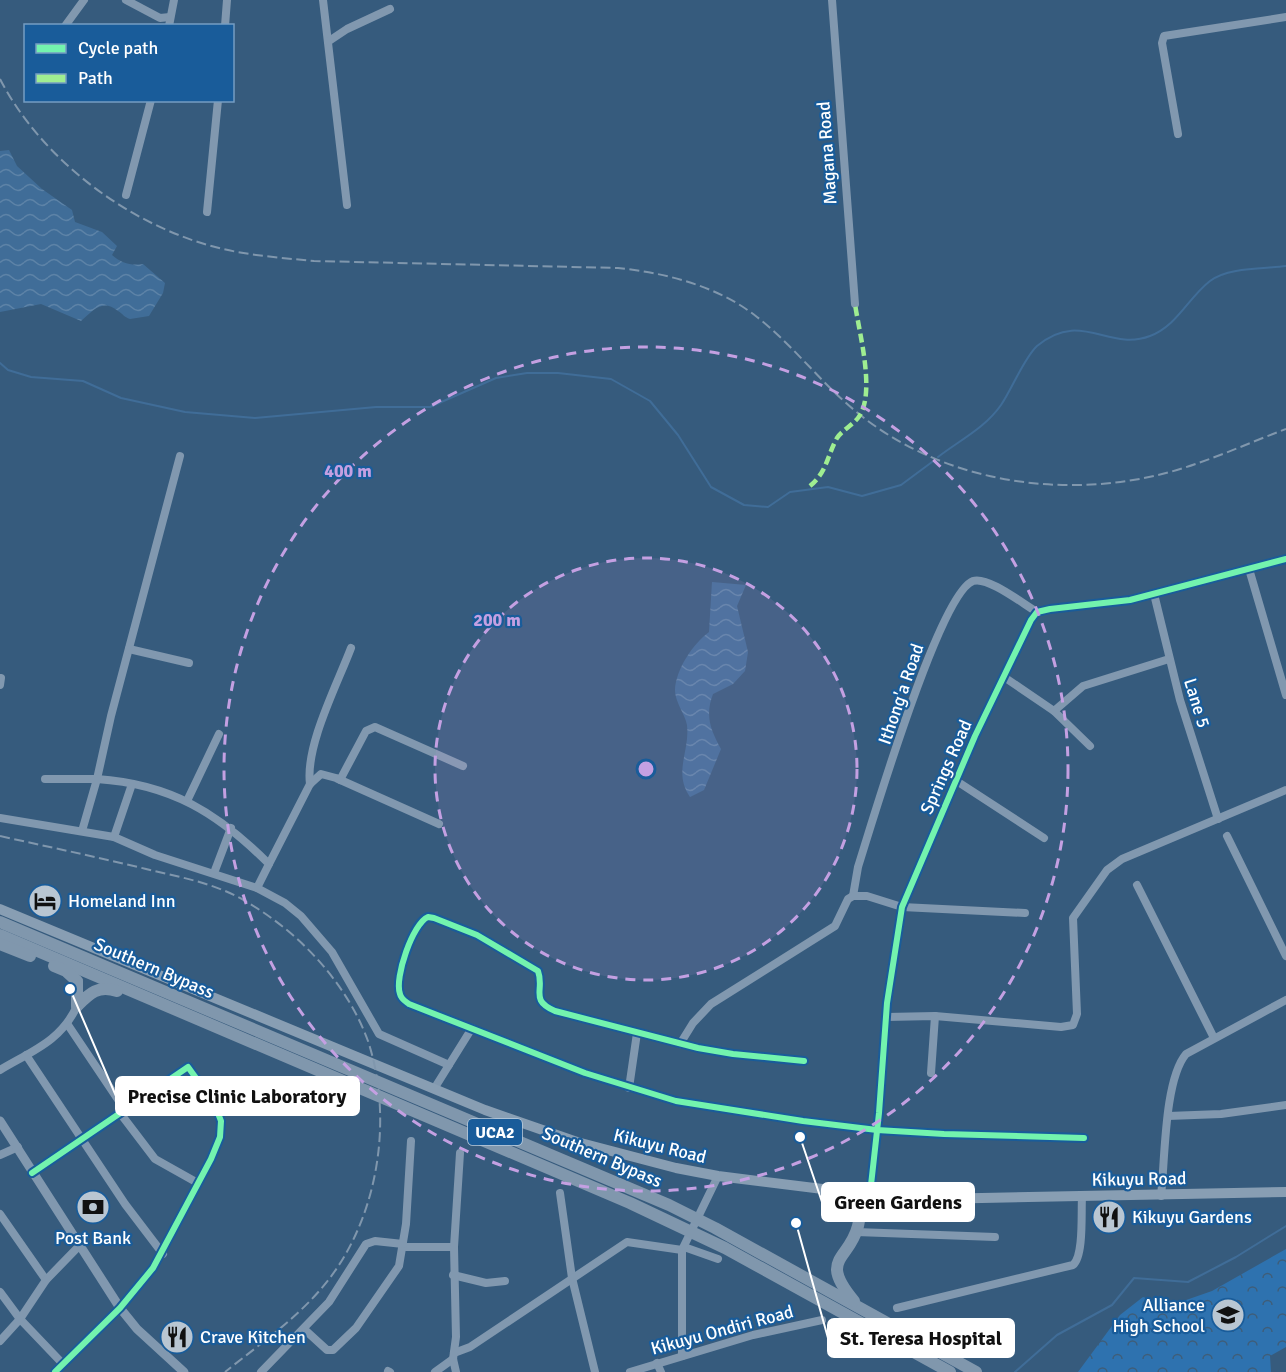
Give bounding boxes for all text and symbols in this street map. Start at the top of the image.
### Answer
legend [24,24,234,102]
text: Cycle path [78,37,158,59]
text: Path [78,67,113,89]
street label: Magana Road [812,101,842,205]
text: 400 m [324,460,372,482]
text: 200 m [473,609,521,631]
street label: Ithong'a Road [873,641,929,747]
street label: Lane 5 [1179,675,1215,731]
street label: Springs Road [915,716,977,818]
centre of rings [636,759,656,779]
hotel icon: Homeland Inn [27,883,63,919]
place label: Homeland Inn [68,890,176,912]
street label: Southern Bypass [91,933,217,1003]
callout: Precise Clinic Laboratory [116,1077,359,1115]
text: Precise Clinic Laboratory [128,1084,347,1109]
road number: UCA2 [468,1119,522,1145]
street label: Southern Bypass [539,1122,665,1192]
street label: Kikuyu Road [611,1124,709,1168]
street label: Kikuyu Road [1091,1167,1187,1191]
callout: Green Gardens [822,1183,974,1221]
bank icon: Post Bank [75,1189,111,1225]
text: Green Gardens [834,1190,962,1215]
restaurant icon: Kikuyu Gardens [1091,1199,1127,1235]
place label: Kikuyu Gardens [1132,1206,1252,1228]
place label: Post Bank [55,1227,131,1249]
place label: Alliance High School [1112,1294,1205,1337]
school or university icon: Alliance High School [1210,1297,1246,1333]
street label: Kikuyu Ondiri Road [648,1300,796,1360]
restaurant icon: Crave Kitchen [159,1319,195,1355]
callout: St. Teresa Hospital [828,1319,1014,1357]
place label: Crave Kitchen [200,1326,306,1348]
text: St. Teresa Hospital [840,1326,1002,1351]

